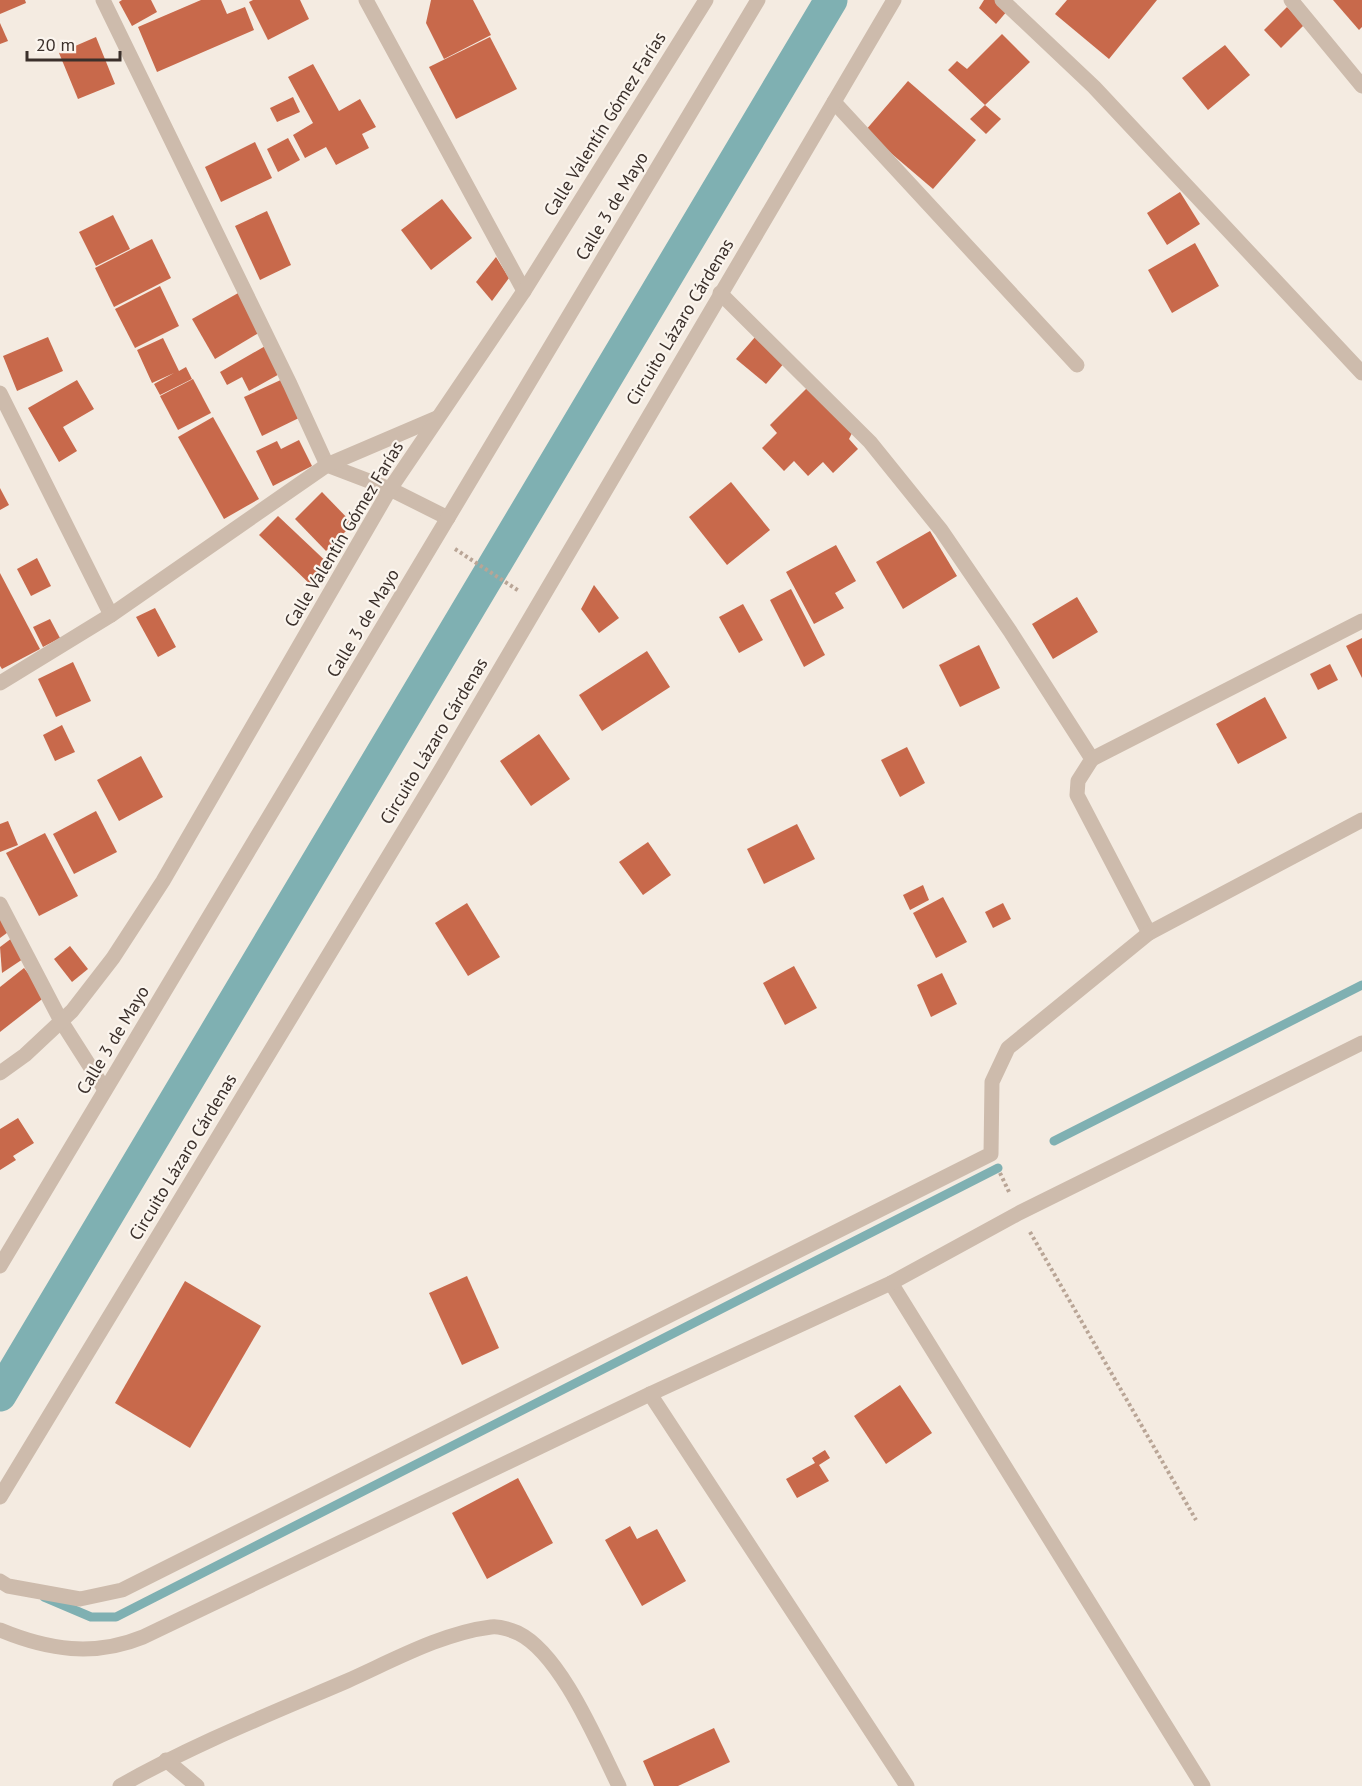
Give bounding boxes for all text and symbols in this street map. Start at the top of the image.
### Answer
scale bar [27,24,120,62]
street label: Calle Valentín Gómez Farías [538,27,671,220]
text: 20 m [36,33,75,56]
street label: Calle 3 de Mayo [570,147,653,264]
street label: Circuito Lázaro Cárdenas [621,234,738,409]
street label: Calle Valentín Gómez Farías [279,436,408,631]
street label: Calle 3 de Mayo [321,564,404,681]
street label: Circuito Lázaro Cárdenas [375,653,492,828]
street label: Calle 3 de Mayo [71,981,154,1098]
street label: Circuito Lázaro Cárdenas [124,1069,241,1244]

